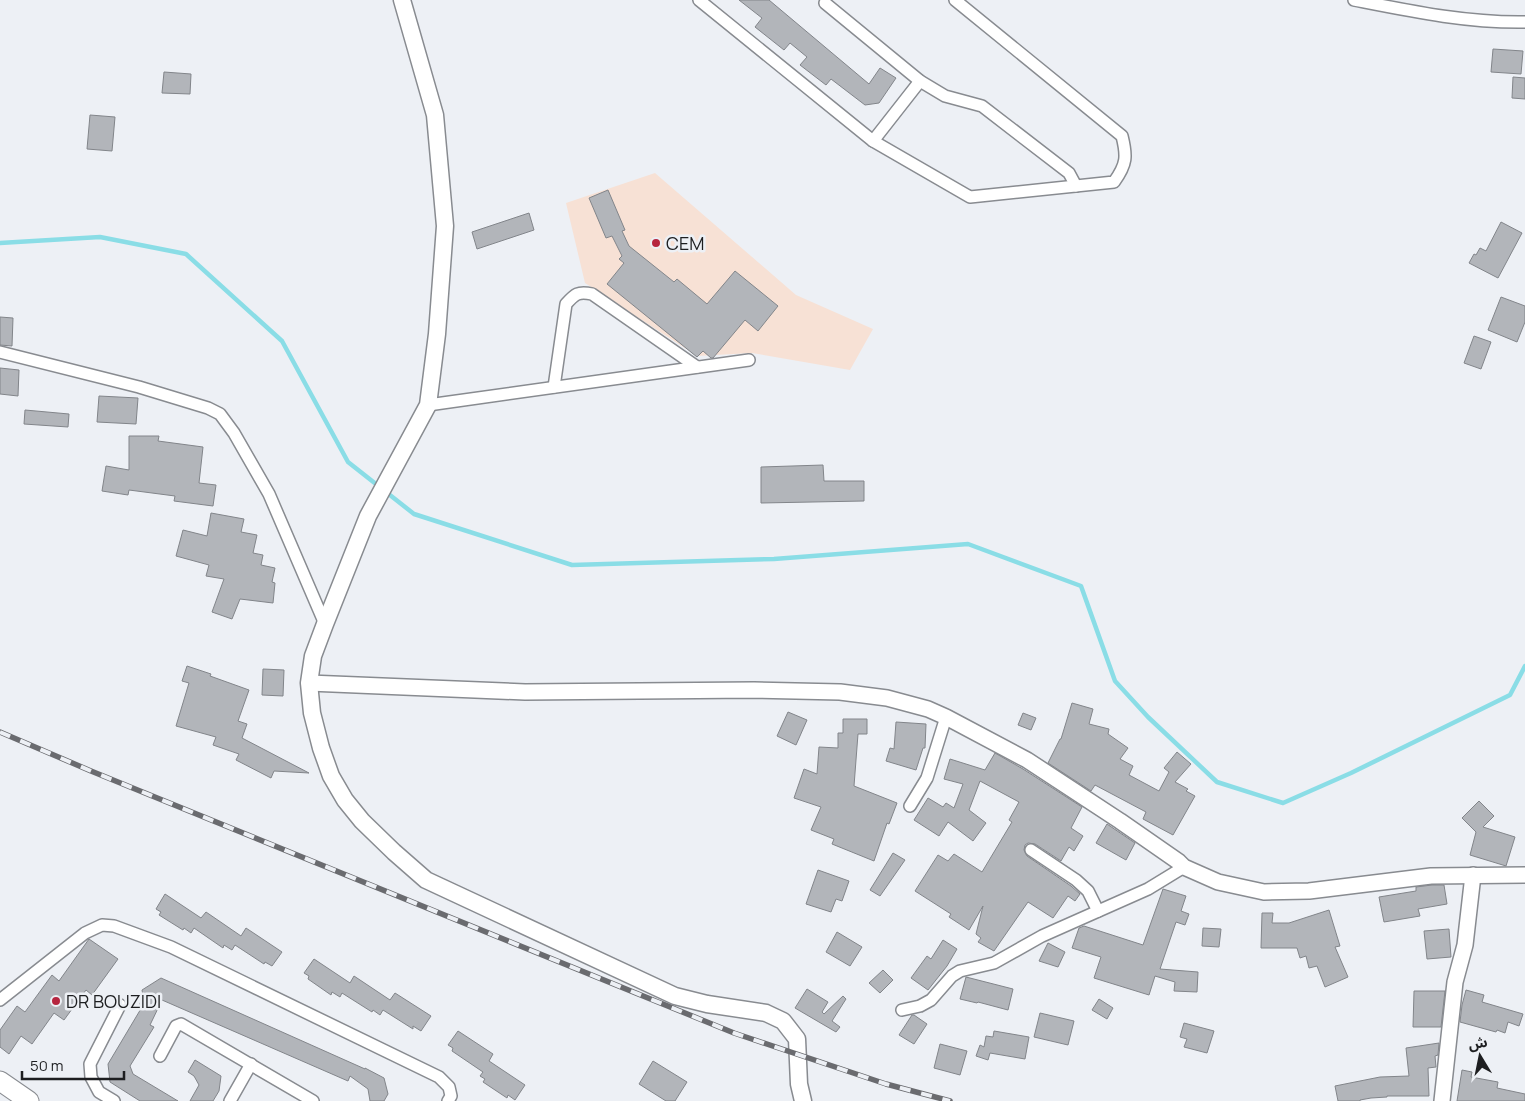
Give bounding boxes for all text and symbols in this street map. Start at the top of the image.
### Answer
place label: CEM [666,231,704,255]
marker: CEM [650,237,662,249]
place label: DR BOUZIDI [66,989,161,1013]
marker: DR BOUZIDI [50,995,62,1007]
north arrow [1455,1031,1505,1081]
text: ش [1467,1032,1489,1054]
scale bar [22,1048,125,1080]
text: 50 m [30,1055,64,1076]

